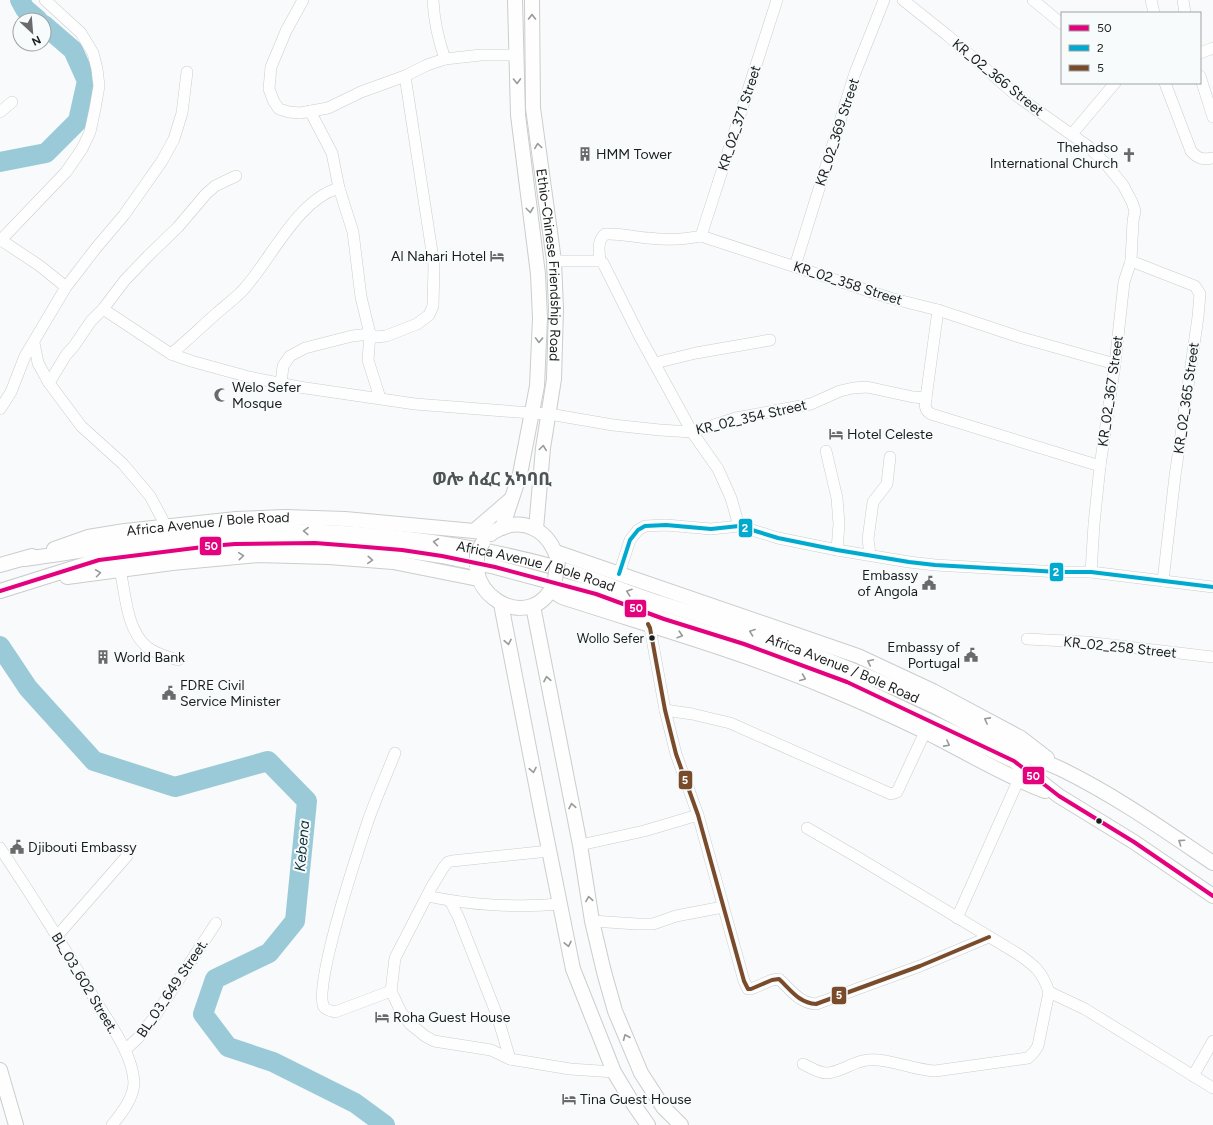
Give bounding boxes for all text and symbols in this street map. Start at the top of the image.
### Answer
north arrow [12,12,52,52]
legend [1061,12,1201,84]
one-way arrow [528,14,536,20]
text: 50 [1097,21,1112,35]
text: N [29,33,43,48]
street label: KR_02_366 Street [949,35,1047,119]
text: 2 [1097,41,1104,55]
text: 5 [1097,61,1104,75]
street label: KR_02_371 Street [714,63,765,173]
street label: KR_02_369 Street [812,76,863,188]
one-way arrow [513,78,521,84]
place label: Thehadso International Church [990,139,1118,172]
one-way arrow [534,143,543,149]
building icon: HMM Tower [577,146,593,162]
place label: HMM Tower [596,146,672,163]
church icon: Thehadso International Church [1121,147,1137,163]
street label: Ethio-Chinese Friendship Road [532,168,564,362]
one-way arrow [525,207,534,213]
place label: Al Nahari Hotel [391,248,486,265]
hotel icon: Al Nahari Hotel [489,248,505,264]
street label: KR_02_358 Street [791,258,904,309]
street label: KR_02_367 Street [1094,334,1127,448]
one-way arrow [535,337,543,343]
street label: KR_02_365 Street [1170,341,1203,455]
place label: Welo Sefer Mosque [232,379,301,412]
mosque icon: Welo Sefer Mosque [213,387,229,403]
street label: KR_02_354 Street [694,396,808,439]
hotel icon: Hotel Celeste [828,426,844,442]
place label: Hotel Celeste [847,426,933,443]
one-way arrow [538,445,547,451]
district label: ወሎ ሰፈር አካባቢ [432,468,552,490]
street label: Africa Avenue / Bole Road [126,509,290,540]
line badge: 2 [738,518,753,538]
text: 2 [742,522,748,535]
one-way arrow [303,527,309,535]
line badge: 50 [199,536,222,556]
one-way arrow [433,538,439,547]
street label: Africa Avenue / Bole Road [455,538,617,596]
text: 50 [204,540,218,553]
one-way arrow [238,552,244,561]
one-way arrow [367,556,373,565]
line badge: 2 [1049,562,1064,582]
text: 2 [1053,566,1059,579]
place label: Embassy of Angola [857,567,919,600]
one-way arrow [95,569,101,578]
public building icon: Embassy of Angola [921,575,937,591]
one-way arrow [625,588,632,597]
line badge: 50 [624,599,647,618]
text: 50 [629,602,643,615]
one-way arrow [749,629,756,637]
one-way arrow [677,630,684,639]
street label: Africa Avenue / Bole Road [764,630,922,707]
place label: Wollo Sefer [577,631,645,646]
marker: Wollo Sefer [647,633,657,643]
street label: KR_02_258 Street [1063,633,1177,662]
one-way arrow [503,639,512,646]
place label: Embassy of Portugal [887,639,961,672]
public building icon: Embassy of Portugal [963,647,979,663]
building icon: World Bank [95,649,111,665]
place label: World Bank [114,649,185,666]
one-way arrow [867,659,875,667]
one-way arrow [799,673,806,681]
one-way arrow [543,676,552,682]
place label: FDRE Civil Service Minister [180,677,281,710]
public building icon: FDRE Civil Service Minister [161,685,177,701]
one-way arrow [984,717,991,724]
one-way arrow [942,739,950,746]
line badge: 50 [1022,766,1045,785]
one-way arrow [528,767,537,773]
line badge: 5 [678,770,693,790]
text: 50 [1026,770,1040,783]
text: 5 [682,774,688,787]
one-way arrow [568,803,577,810]
unlabelled marker [1094,816,1104,826]
water label: Kebena [291,819,313,872]
public building icon: Djibouti Embassy [9,839,25,855]
place label: Djibouti Embassy [28,839,137,856]
one-way arrow [1178,840,1185,847]
one-way arrow [585,896,593,902]
street label: BL_03_602 Street. [48,930,122,1037]
street label: BL_03_649 Street. [133,936,212,1041]
one-way arrow [563,941,572,947]
line badge: 5 [831,986,847,1005]
text: 5 [836,989,842,1002]
hotel icon: Roha Guest House [374,1009,390,1025]
place label: Roha Guest House [393,1009,511,1026]
one-way arrow [623,1034,631,1042]
hotel icon: Tina Guest House [561,1091,577,1107]
place label: Tina Guest House [580,1091,692,1108]

